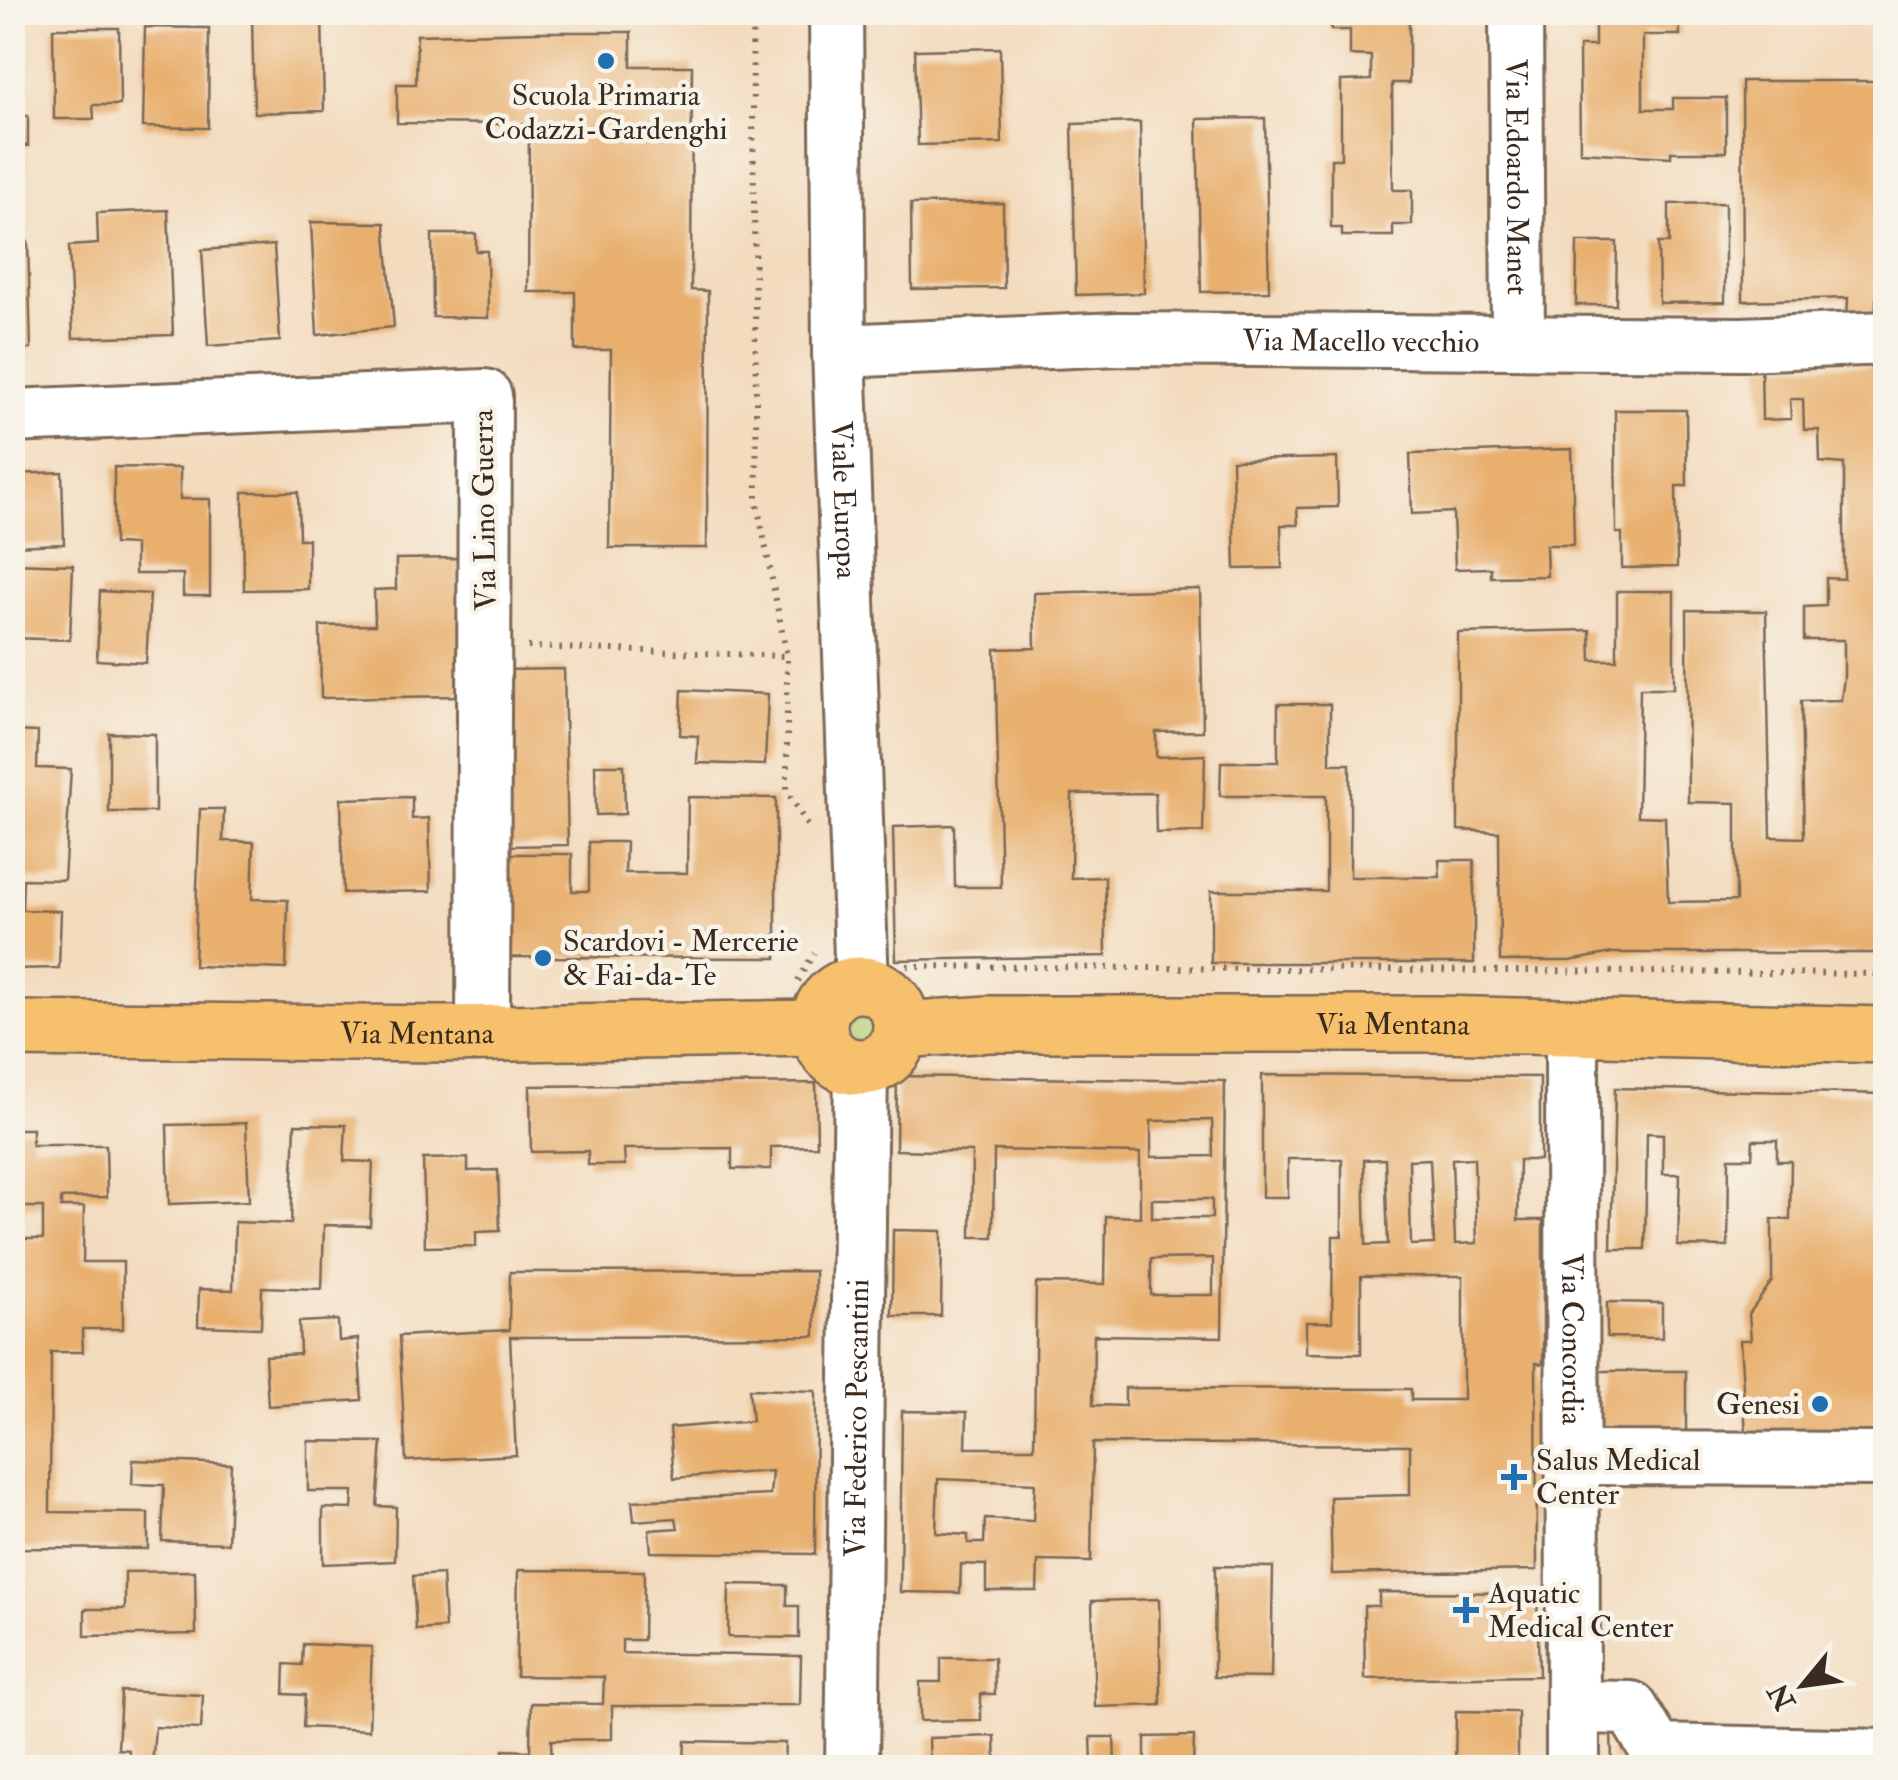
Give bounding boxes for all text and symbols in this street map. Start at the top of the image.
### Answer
marker: Scuola Primaria Codazzi-Gardenghi [595,50,617,72]
street label: Via Edoardo Manet [1497,59,1536,296]
place label: Scuola Primaria Codazzi-Gardenghi [484,77,728,148]
street label: Via Macello vecchio [1242,322,1479,361]
street label: Via Lino Guerra [464,408,505,611]
street label: Viale Europa [823,420,865,580]
place label: Scardovi - Mercerie & Fai-da-Te [563,923,799,994]
marker: Scardovi - Mercerie & Fai-da-Te [532,947,554,969]
street label: Via Mentana [1316,1006,1471,1044]
street label: Via Mentana [340,1015,495,1053]
street label: Via Concordia [1553,1253,1591,1426]
street label: Via Federico Pescantini [837,1279,877,1557]
place label: Genesi [1716,1386,1800,1423]
marker: Genesi [1809,1393,1831,1415]
place label: Salus Medical Center [1536,1442,1701,1513]
marker: Salus Medical Center [1501,1464,1527,1490]
place label: Aquatic Medical Center [1487,1575,1673,1646]
marker: Aquatic Medical Center [1453,1597,1479,1623]
north arrow [1753,1635,1853,1735]
text: N [1761,1676,1804,1717]

